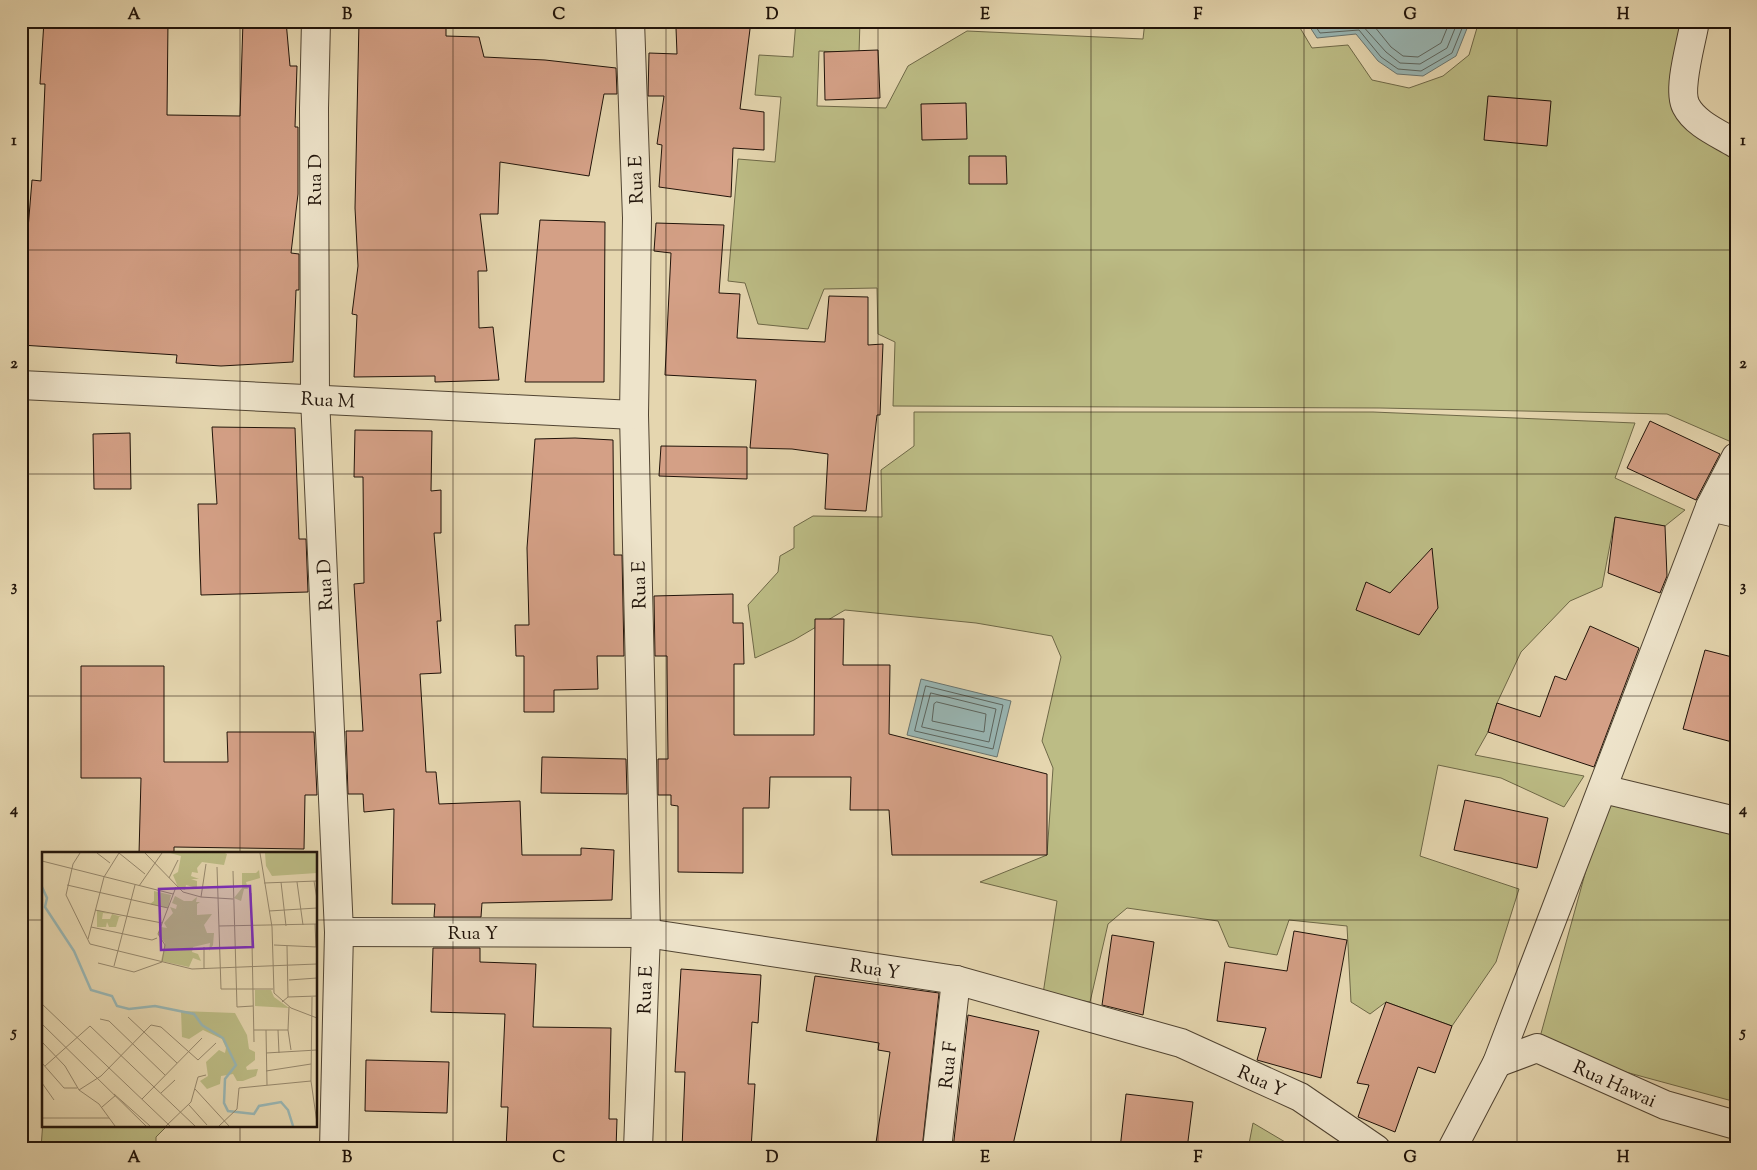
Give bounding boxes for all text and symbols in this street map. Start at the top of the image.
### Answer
text: A [128,4,141,27]
text: B [342,4,352,27]
text: C [553,4,566,27]
text: D [766,4,779,27]
text: E [980,4,990,27]
text: F [1194,4,1203,27]
text: G [1403,4,1417,27]
text: H [1617,4,1630,27]
text: 1 [11,130,17,153]
text: 1 [1740,130,1746,153]
street label: Rua D [303,154,330,206]
street label: Rua E [623,155,652,205]
text: 2 [10,353,18,376]
text: 2 [1739,353,1747,376]
street label: Rua M [300,387,356,416]
street label: Rua D [312,558,341,611]
street label: Rua E [627,560,654,609]
text: 3 [11,576,18,599]
text: 3 [1740,576,1747,599]
text: 4 [9,799,18,822]
text: 4 [1738,799,1747,822]
inset map [42,852,318,1128]
street label: Rua Y [448,921,499,948]
street label: Rua Y [848,953,902,988]
street label: Rua E [632,965,661,1015]
text: 5 [9,1022,17,1045]
text: 5 [1738,1022,1746,1045]
street label: Rua F [934,1040,965,1090]
street label: Rua Hawai [1568,1055,1660,1116]
street label: Rua Y [1232,1060,1290,1105]
text: A [128,1147,141,1170]
text: B [342,1147,352,1170]
text: C [553,1147,566,1170]
text: D [766,1147,779,1170]
text: E [980,1147,990,1170]
text: F [1194,1147,1203,1170]
text: G [1403,1147,1417,1170]
text: H [1617,1147,1630,1170]

